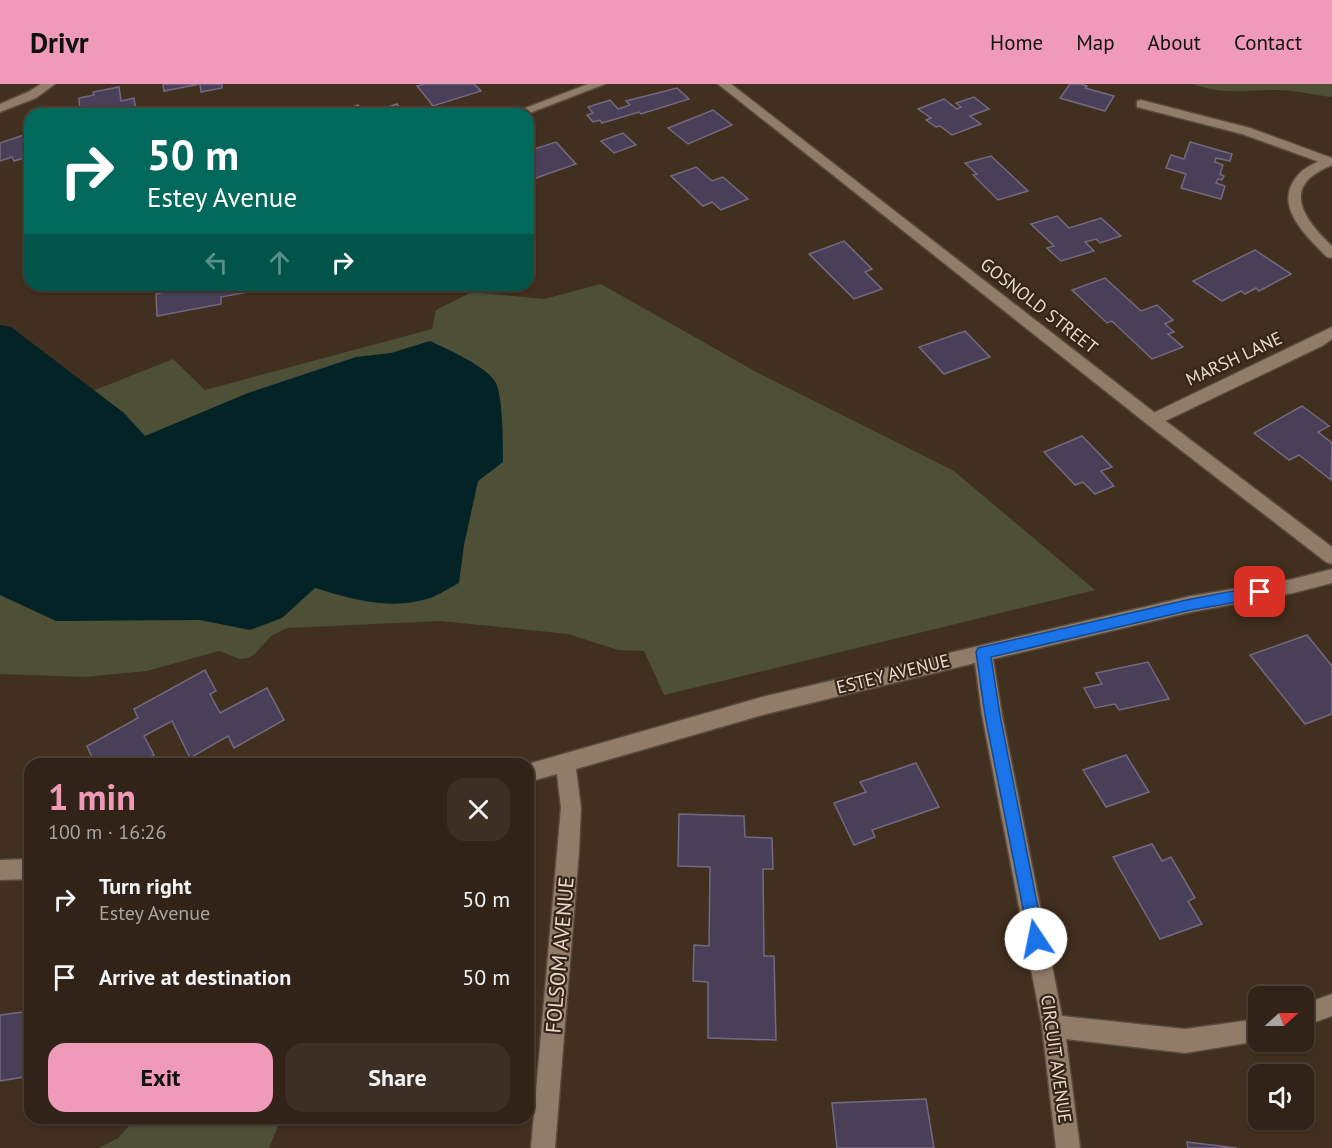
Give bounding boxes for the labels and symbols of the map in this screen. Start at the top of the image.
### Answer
street label: GOSNOLD STREET [976,253,1103,359]
street label: MARSH LANE [1182,326,1286,391]
pin [1234,566,1285,617]
street label: ESTEY AVENUE [834,648,952,699]
street label: FOLSOM AVENUE [539,876,580,1034]
position arrow [1004,907,1068,971]
north arrow [1248,986,1314,1052]
street label: CIRCUIT AVENUE [1036,993,1077,1125]

